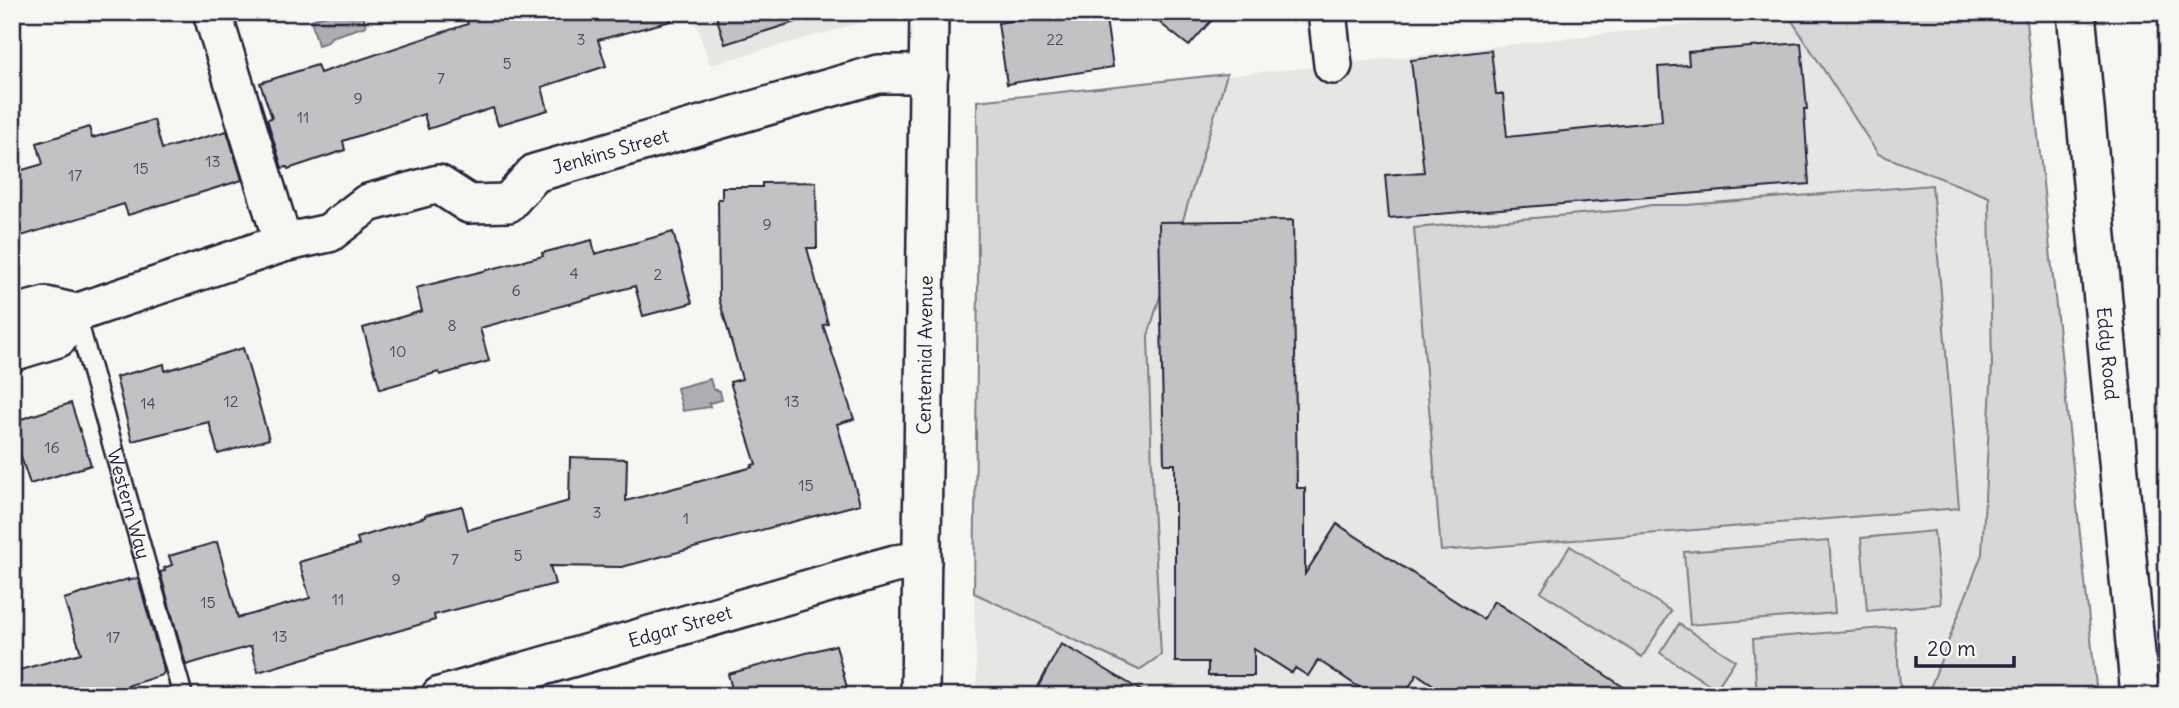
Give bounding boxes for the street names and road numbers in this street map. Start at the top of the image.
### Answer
street label: Jenkins Street [549,123,671,179]
street label: Centennial Avenue [911,275,938,435]
street label: Eddy Road [2092,306,2124,401]
street label: Western Way [102,446,156,562]
street label: Edgar Street [626,600,735,653]

